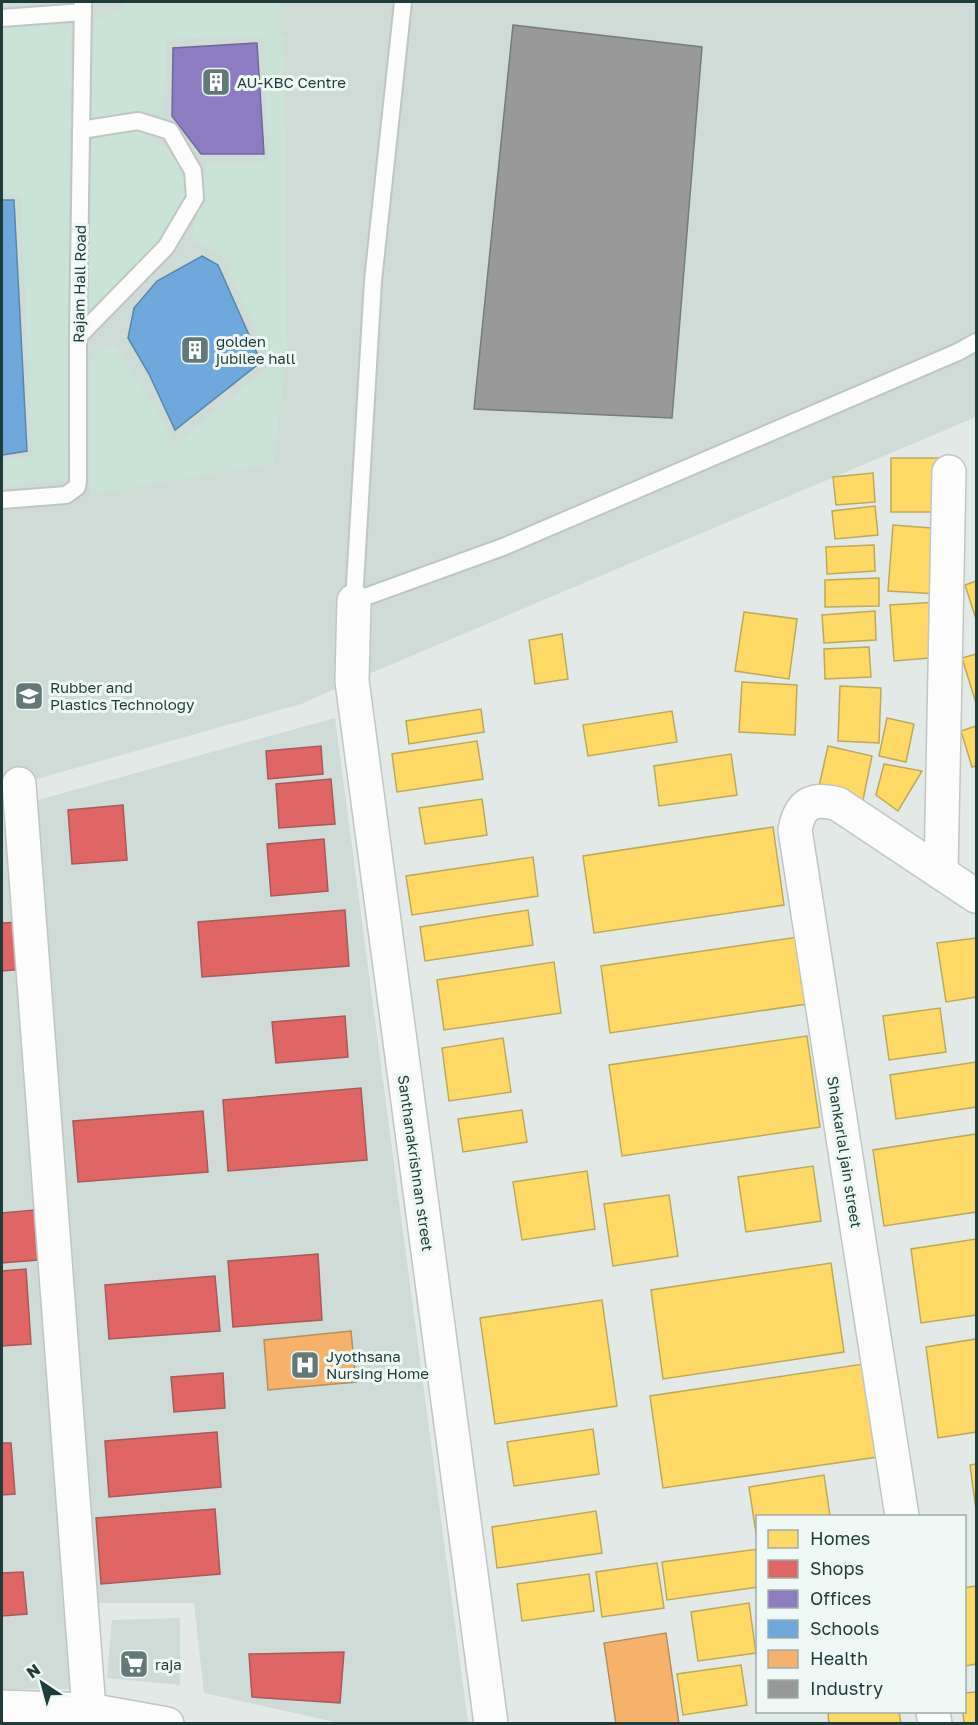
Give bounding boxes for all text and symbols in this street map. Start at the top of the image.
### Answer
building icon: AU-KBC Centre [200,66,232,98]
place label: AU-KBC Centre [237,73,346,91]
street label: Rajam Hall Road [69,225,89,343]
place label: golden jubilee hall [215,332,296,367]
building icon: golden jubilee hall [179,334,211,366]
place label: Rubber and Plastics Technology [50,678,195,713]
school or university icon: Rubber and Plastics Technology [13,680,45,712]
street label: Santhanakrishnan street [395,1074,437,1252]
street label: Shankarlal jain street [824,1075,866,1229]
place label: Jyothsana Nursing Home [326,1347,429,1382]
hospital icon: Jyothsana Nursing Home [289,1349,321,1381]
legend [756,1515,966,1713]
text: Homes [810,1527,870,1549]
text: Shops [810,1557,864,1579]
text: Offices [810,1587,871,1609]
text: Schools [810,1617,879,1639]
text: Health [810,1647,868,1669]
supermarket icon: raja [118,1648,150,1680]
north arrow [12,1653,72,1713]
place label: raja [155,1655,182,1673]
text: N [22,1659,44,1683]
text: Industry [810,1677,883,1699]

